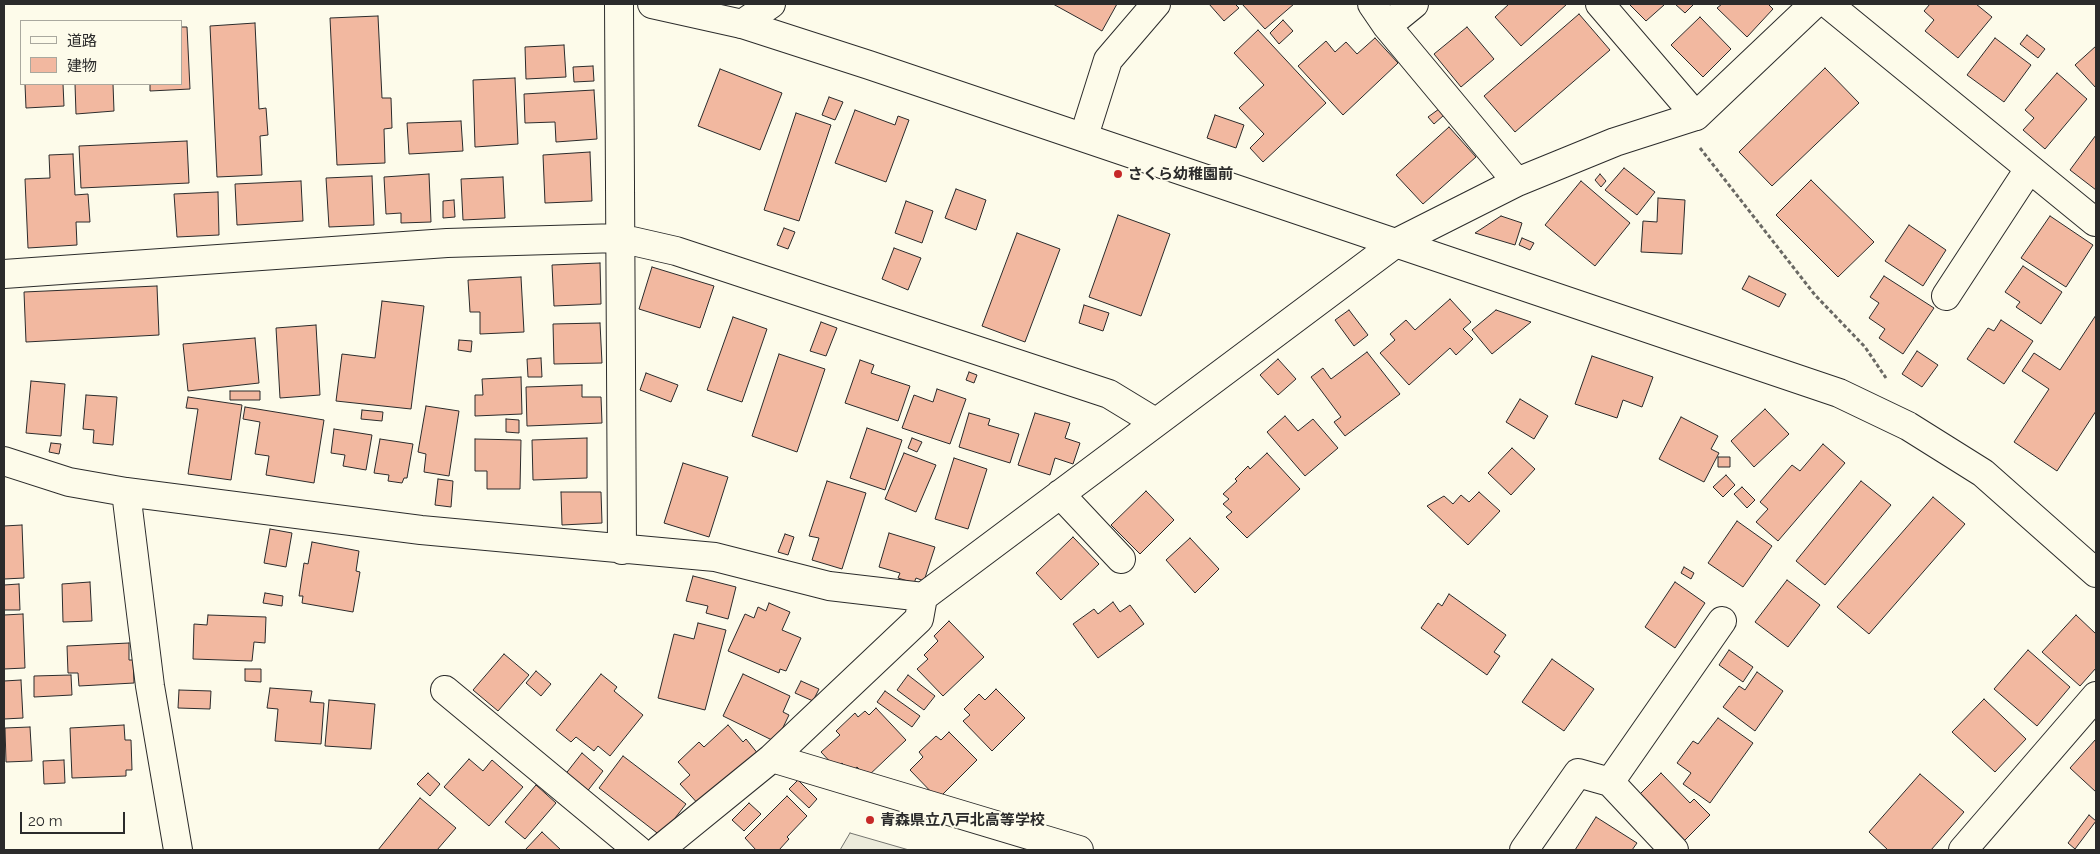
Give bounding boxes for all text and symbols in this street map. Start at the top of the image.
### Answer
legend [20,20,182,85]
text: 道路 [67,32,97,50]
text: 建物 [67,57,97,75]
place label: さくら幼稚園前 [1128,165,1233,183]
marker: さくら幼稚園前 [1112,168,1124,180]
scale bar [22,802,128,834]
place label: 青森県立八戸北高等学校 [880,811,1045,829]
text: 20 m [28,812,63,830]
marker: 青森県立八戸北高等学校 [864,814,876,826]

